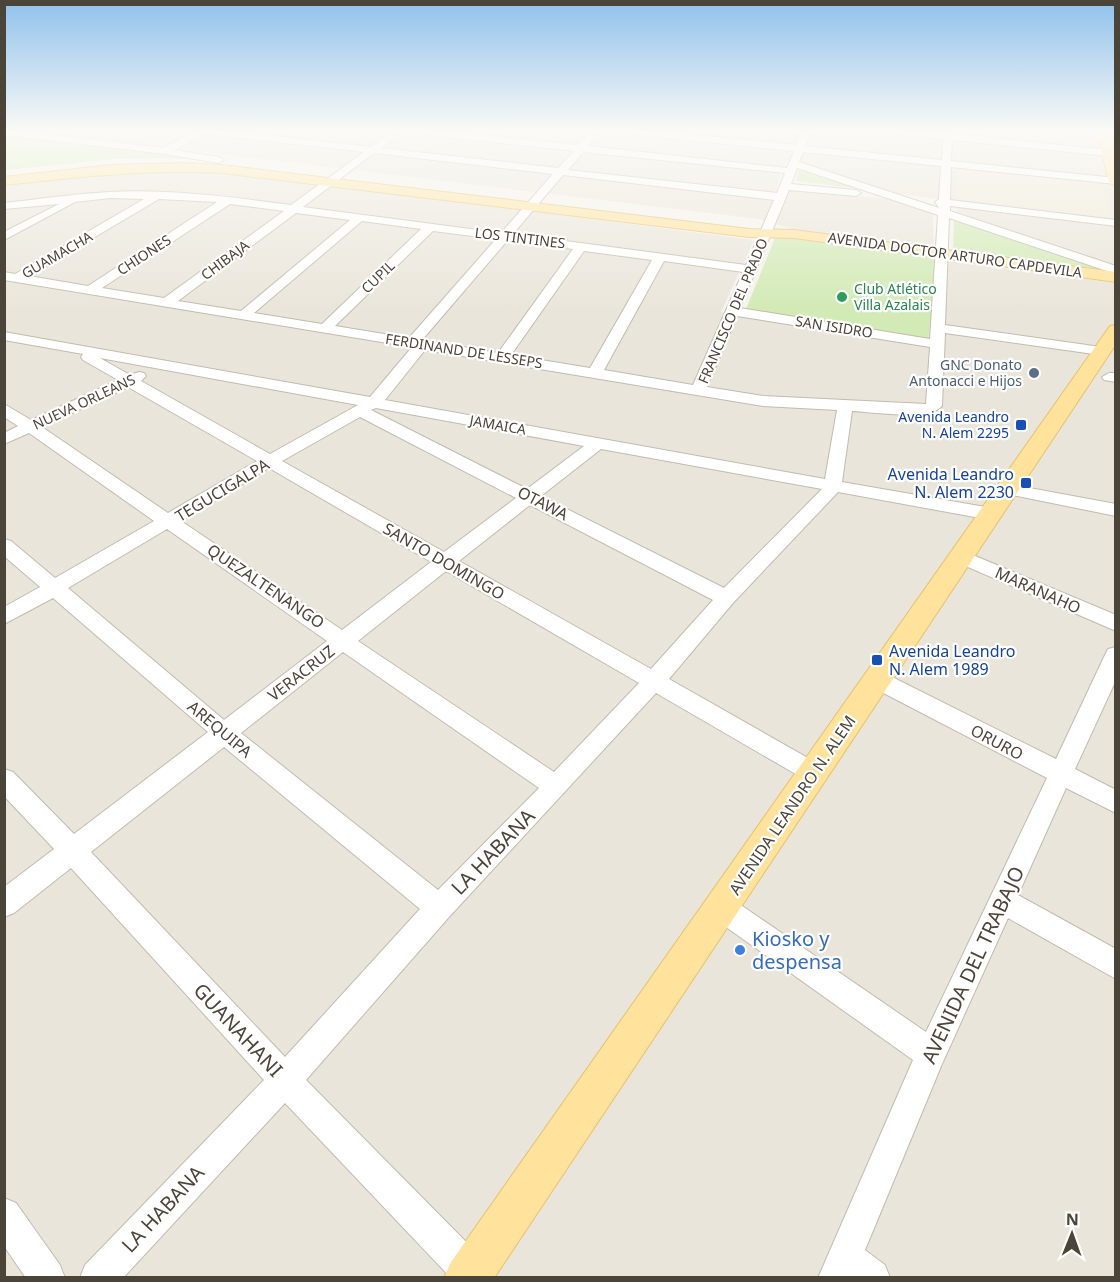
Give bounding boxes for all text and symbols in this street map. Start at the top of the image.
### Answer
street label: LOS TINTINES [474,223,567,253]
street label: GUAMACHA [18,227,96,282]
street label: AVENIDA DOCTOR ARTURO CAPDEVILA [827,227,1083,282]
street label: CHIONES [113,230,175,279]
street label: CHIBAJA [197,235,253,284]
street label: FRANCISCO DEL PRADO [693,235,772,386]
street label: CUPIL [357,256,399,297]
place label: Club Atlético Villa Azalais [854,279,937,314]
marker: Club Atlético Villa Azalais [835,290,849,304]
street label: SAN ISIDRO [794,311,874,342]
street label: FERDINAND DE LESSEPS [384,329,544,372]
place label: GNC Donato Antonacci e Hijos [909,355,1022,390]
marker: GNC Donato Antonacci e Hijos [1027,366,1041,380]
street label: NUEVA ORLEANS [29,369,138,434]
place label: Avenida Leandro N. Alem 2295 [898,407,1009,442]
street label: JAMAICA [466,410,528,439]
marker: Avenida Leandro N. Alem 2295 [1014,418,1028,432]
street label: TEGUCIGALPA [171,453,274,527]
place label: Avenida Leandro N. Alem 2230 [888,463,1014,503]
marker: Avenida Leandro N. Alem 2230 [1019,476,1033,490]
street label: OTAWA [514,481,573,525]
street label: SANTO DOMINGO [379,517,509,605]
street label: QUEZALTENANGO [203,539,329,633]
street label: MARANAHO [992,561,1084,619]
street label: VERACRUZ [263,640,339,706]
place label: Avenida Leandro N. Alem 1989 [889,640,1015,680]
marker: Avenida Leandro N. Alem 1989 [870,653,884,667]
street label: AREQUIPA [183,696,257,763]
street label: AVENIDA LEANDRO N. ALEM [724,711,860,899]
street label: ORURO [967,719,1027,765]
street label: LA HABANA [445,803,541,901]
street label: AVENIDA DEL TRABAJO [915,862,1030,1068]
place label: Kiosko y despensa [752,925,842,975]
marker: Kiosko y despensa [733,943,747,957]
street label: GUANAHANI [188,977,289,1083]
street label: LA HABANA [115,1159,210,1258]
north arrow [1042,1204,1102,1264]
text: N [1066,1208,1079,1230]

